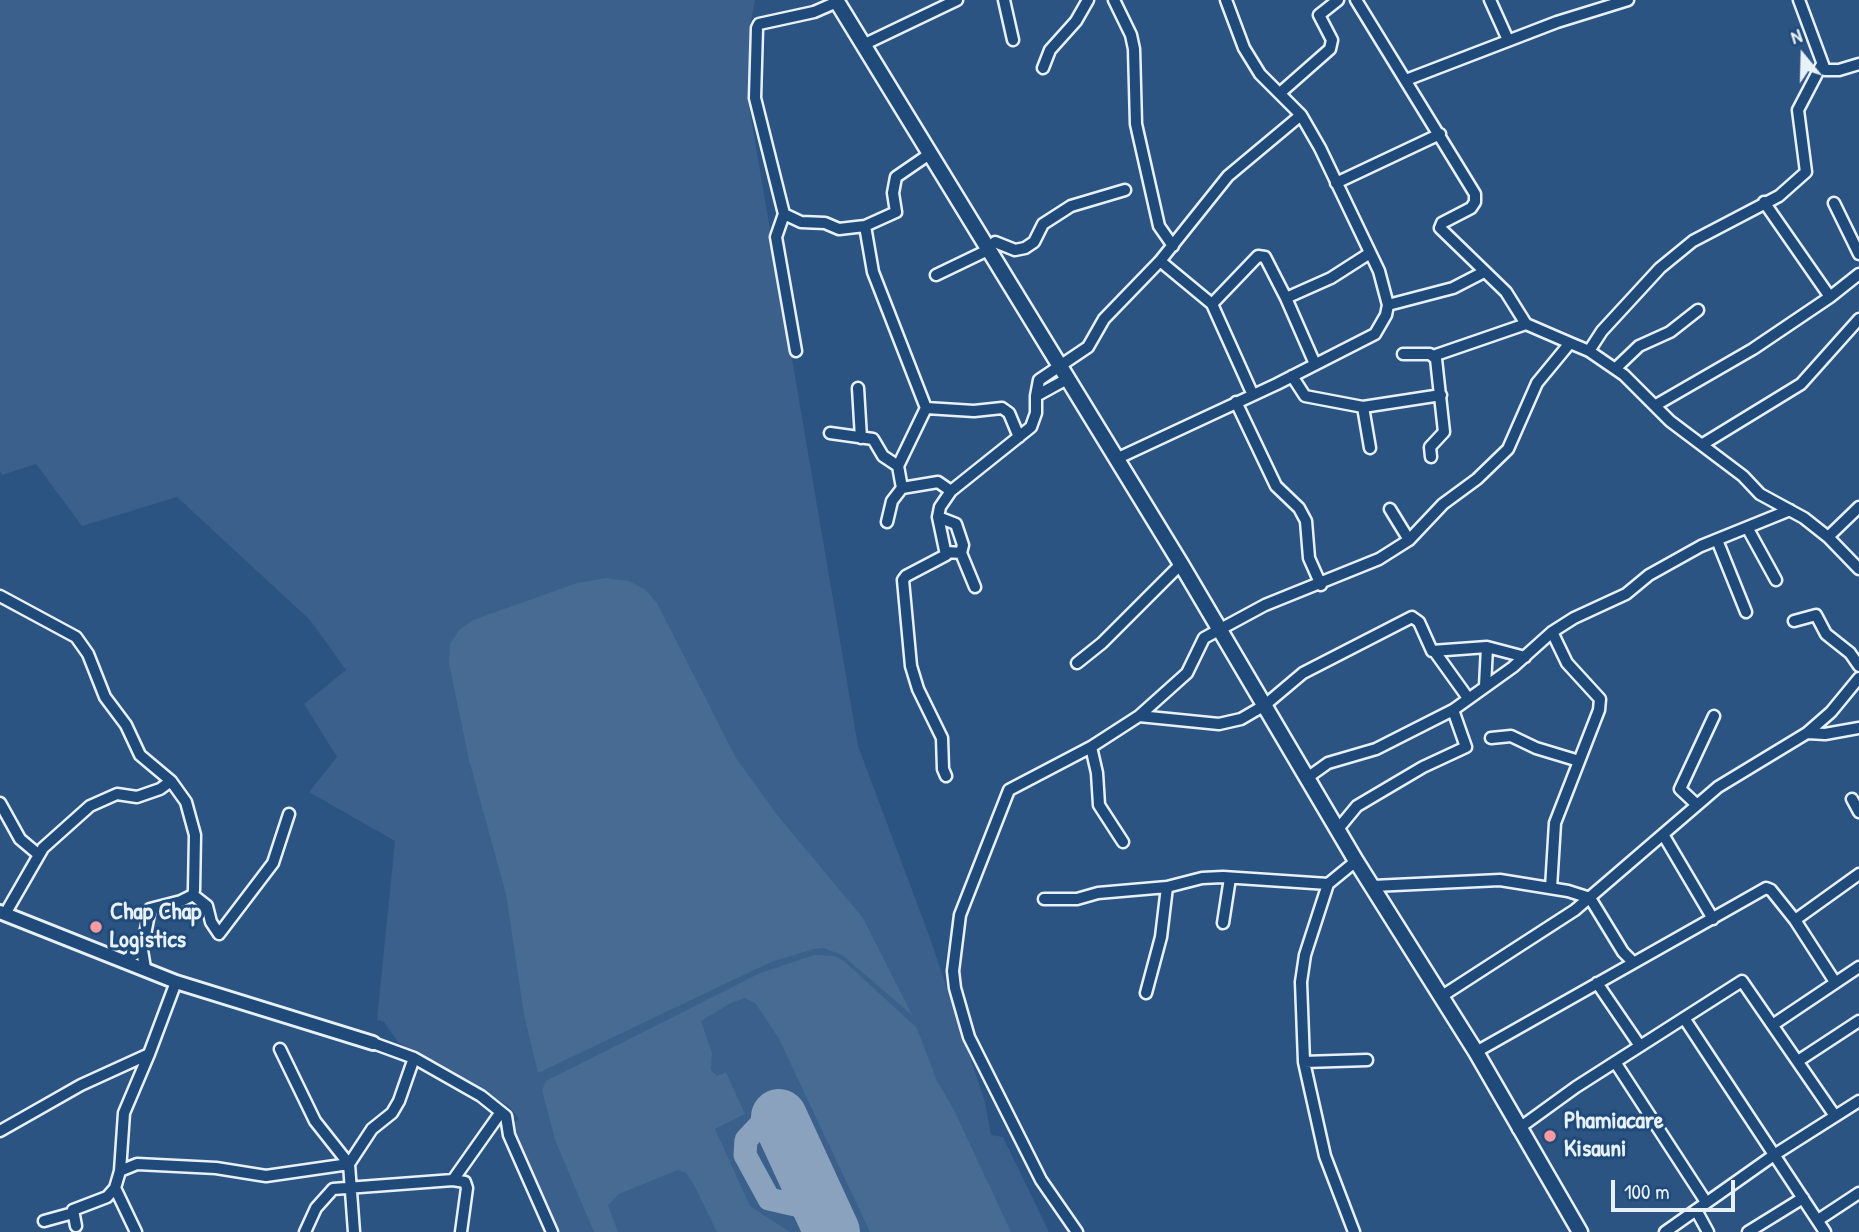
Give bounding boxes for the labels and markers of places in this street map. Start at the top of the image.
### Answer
place label: Chap Chap Logistics [110,899,201,955]
marker: Chap Chap Logistics [88,919,104,935]
place label: Phamiacare Kisauni [1564,1108,1664,1164]
marker: Phamiacare Kisauni [1542,1128,1558,1144]

